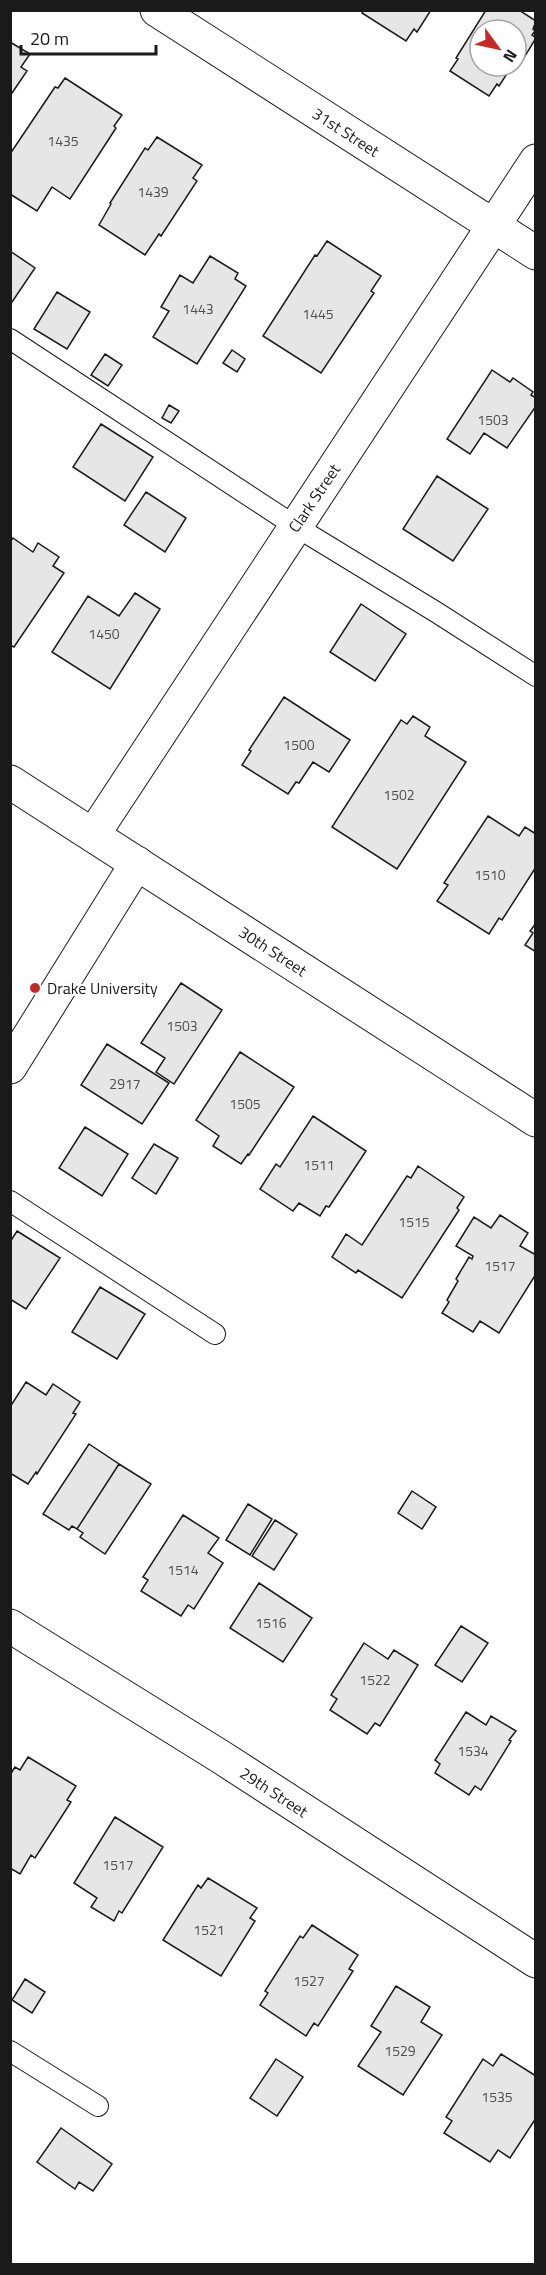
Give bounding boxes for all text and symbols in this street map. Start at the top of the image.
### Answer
scale bar [21,18,156,56]
north arrow [468,18,528,78]
text: 20 m [30,25,69,52]
text: N [497,45,524,67]
street label: 31st Street [308,101,385,163]
house number: 1435 [47,130,79,151]
house number: 1439 [137,181,169,202]
house number: 1443 [182,298,214,319]
house number: 1445 [302,303,334,324]
house number: 1503 [477,409,509,430]
street label: Clark Street [282,458,346,537]
house number: 1450 [88,623,120,644]
house number: 1500 [283,734,315,755]
house number: 1502 [383,784,415,805]
house number: 1510 [474,864,506,885]
street label: 30th Street [234,920,312,982]
place label: Drake University [47,976,158,1000]
marker: Drake University [28,981,42,995]
house number: 1503 [166,1015,198,1036]
house number: 2917 [109,1073,141,1094]
house number: 1505 [229,1093,261,1114]
house number: 1511 [303,1154,335,1175]
house number: 1515 [398,1211,430,1232]
house number: 1517 [484,1255,516,1276]
house number: 1514 [167,1559,199,1580]
house number: 1516 [255,1612,287,1633]
house number: 1522 [359,1669,391,1690]
house number: 1534 [457,1740,489,1761]
street label: 29th Street [235,1761,313,1823]
house number: 1517 [102,1854,134,1875]
house number: 1521 [193,1919,225,1940]
house number: 1527 [293,1970,325,1991]
house number: 1529 [384,2040,416,2061]
house number: 1535 [481,2086,513,2107]

